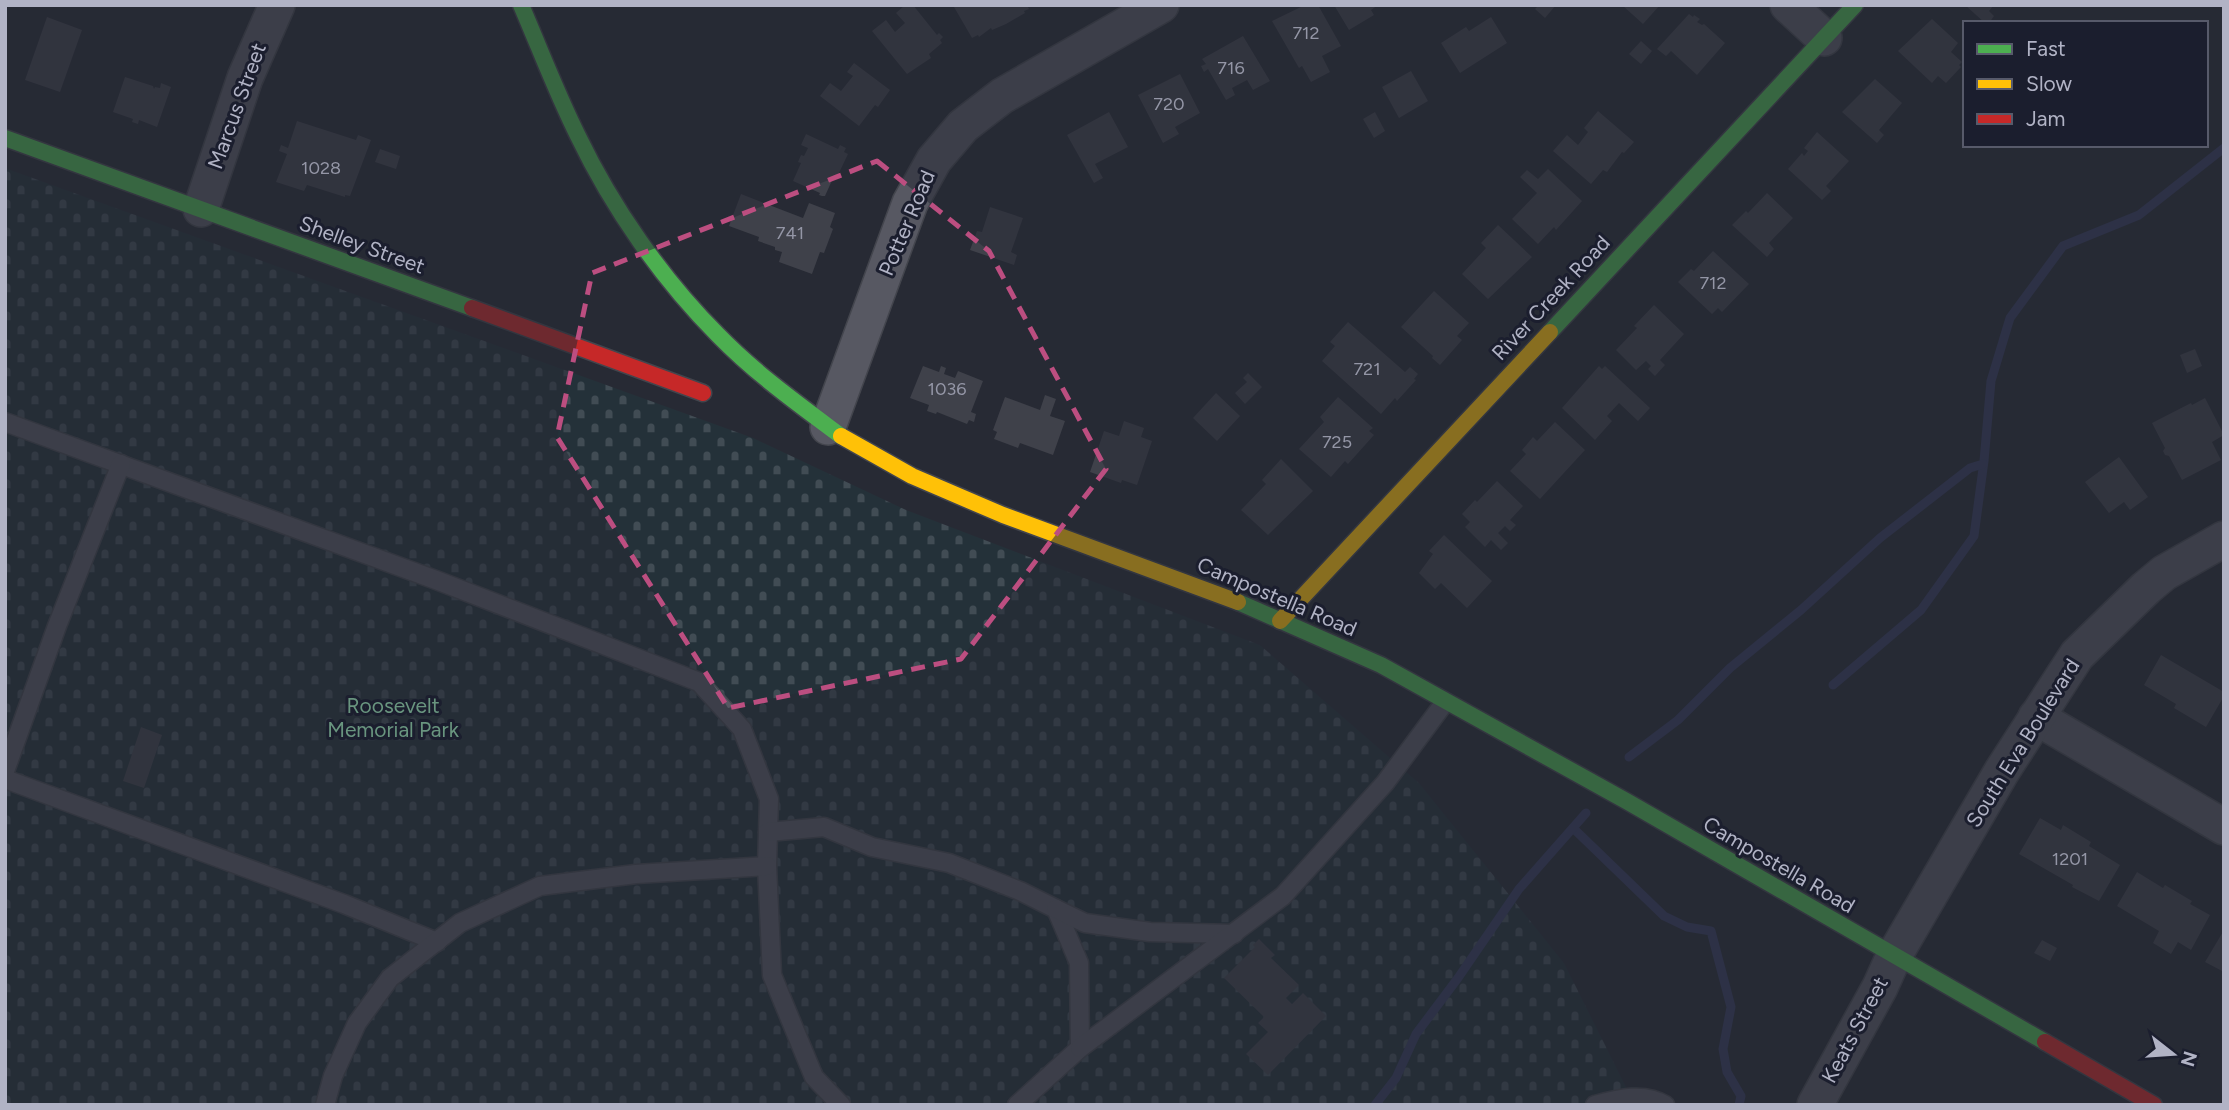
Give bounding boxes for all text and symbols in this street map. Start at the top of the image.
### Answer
legend [1963,21,2208,147]
house number: 712 [1292,22,1320,44]
text: Fast [2026,36,2066,61]
street label: Marcus Street [202,39,271,172]
house number: 716 [1217,57,1245,79]
text: Slow [2026,71,2072,96]
house number: 720 [1153,93,1185,115]
text: Jam [2026,106,2065,131]
house number: 1028 [301,157,341,179]
street label: Potter Road [873,166,940,279]
street label: Shelley Street [296,210,428,279]
house number: 741 [776,222,804,244]
street label: River Creek Road [1486,230,1615,365]
house number: 712 [1699,272,1727,294]
house number: 721 [1353,358,1381,380]
house number: 1036 [928,378,966,400]
house number: 725 [1322,431,1352,453]
street label: Campostella Road [1194,552,1361,641]
street label: South Eva Boulevard [1961,654,2085,832]
park label: Roosevelt Memorial Park [327,693,460,742]
street label: Campostella Road [1699,811,1860,918]
house number: 1201 [2052,848,2088,870]
street label: Keats Street [1816,972,1893,1087]
north arrow [2138,1019,2208,1089]
text: N [2176,1048,2202,1069]

